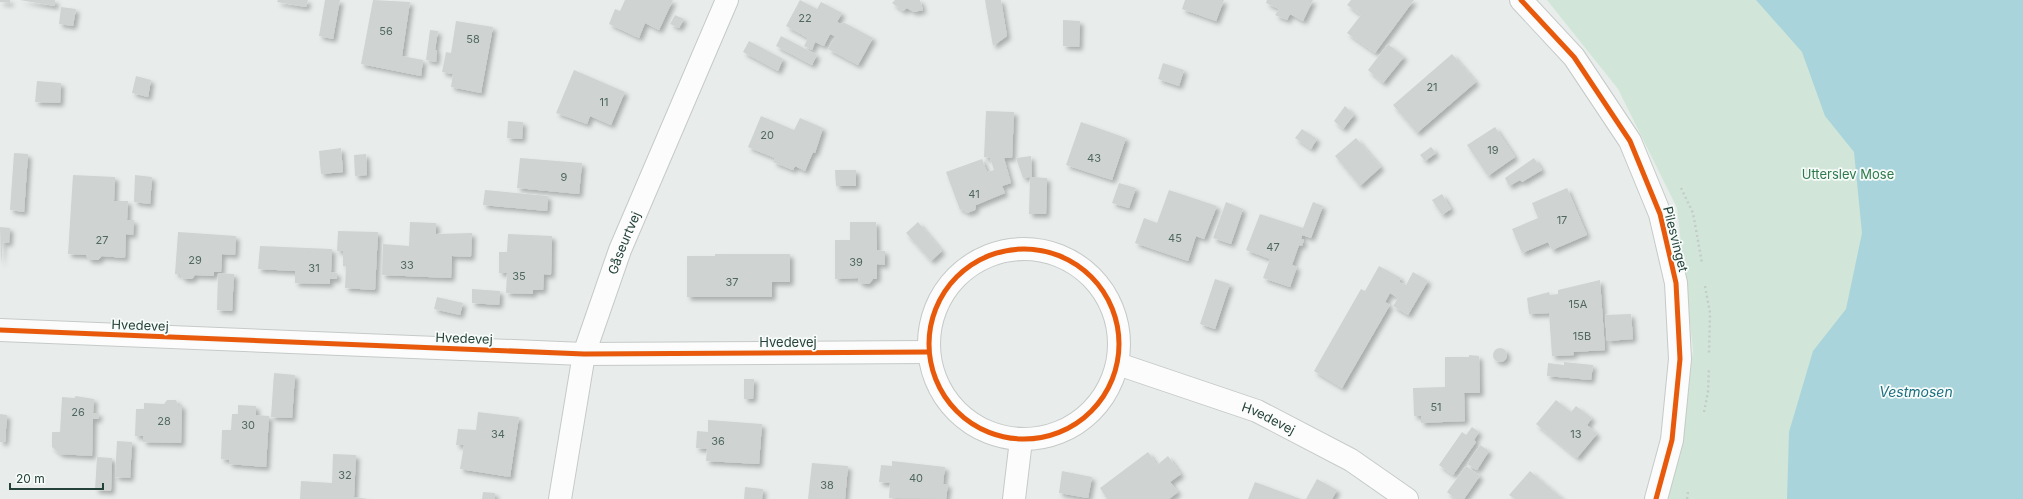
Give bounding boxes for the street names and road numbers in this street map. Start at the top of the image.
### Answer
street label: Pilesvinget [1660,205,1692,273]
street label: Gåseurtvej [604,209,644,277]
street label: Hvedevej [111,316,169,334]
street label: Hvedevej [435,329,493,347]
street label: Hvedevej [759,334,817,350]
street label: Hvedevej [1240,398,1298,438]

